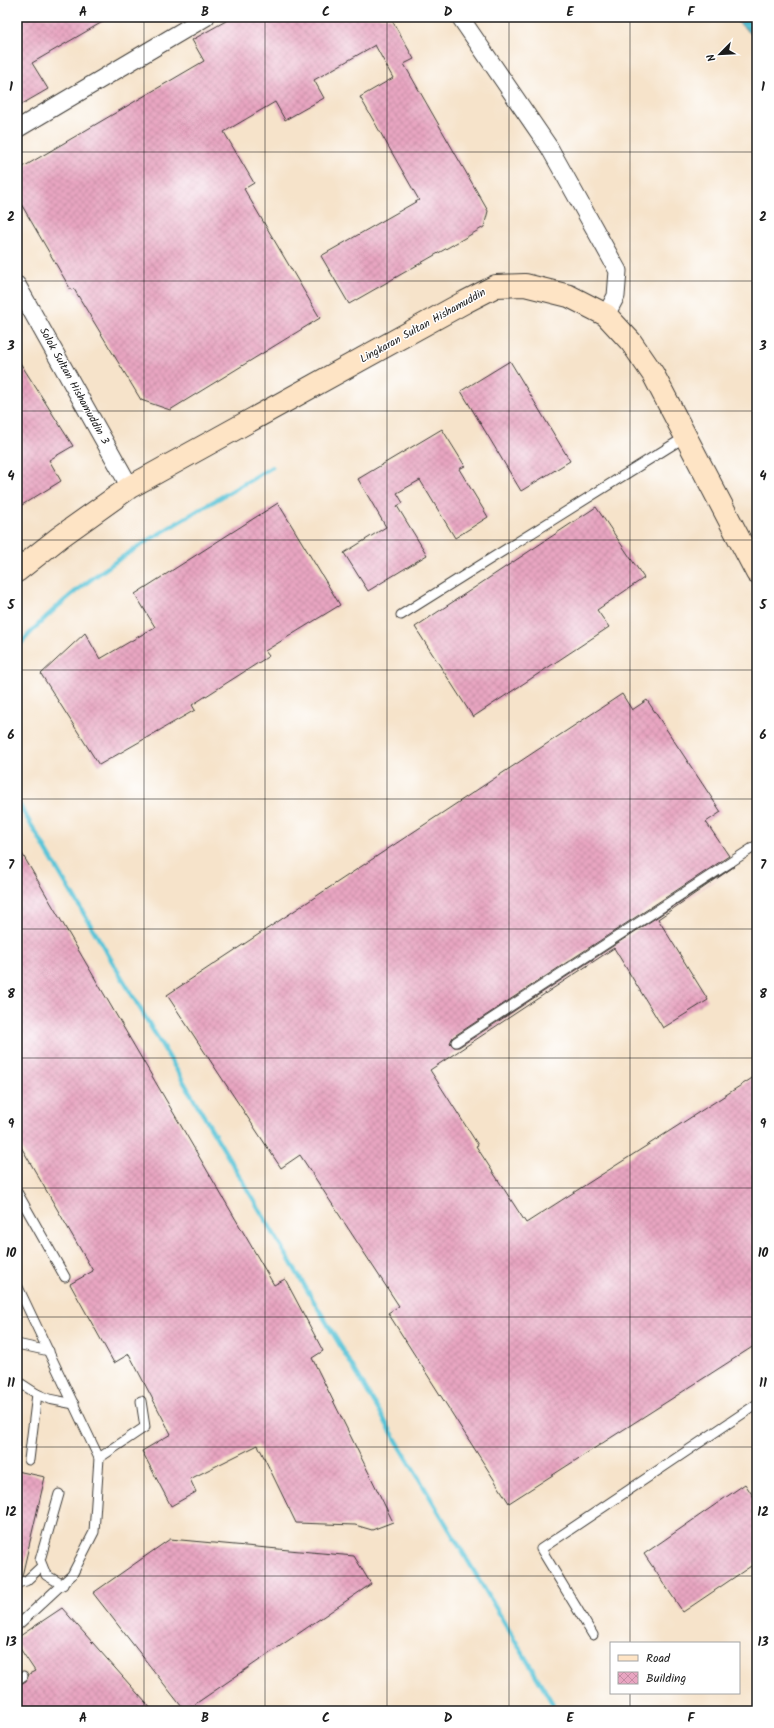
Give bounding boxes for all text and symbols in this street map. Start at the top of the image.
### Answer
text: A [79,2,87,23]
text: B [201,2,209,23]
text: C [322,2,330,23]
text: D [444,2,453,23]
text: E [566,2,574,23]
text: F [687,2,695,23]
north arrow [700,34,740,74]
text: N [702,51,721,64]
text: 1 [9,77,13,98]
text: 1 [761,77,765,98]
text: 2 [7,207,15,228]
text: 2 [759,207,767,228]
street label: Lingkaran Sultan Hishamuddin [357,284,490,368]
street label: Solok Sultan Hishamuddin 3 [34,324,114,448]
text: 3 [6,336,15,357]
text: 3 [758,336,767,357]
text: 4 [7,466,15,487]
text: 4 [759,466,767,487]
text: 5 [7,595,16,616]
text: 5 [759,595,768,616]
text: 6 [7,725,15,746]
text: 6 [759,725,767,746]
text: 7 [8,855,15,876]
text: 7 [760,855,767,876]
text: 8 [7,984,15,1005]
text: 8 [759,984,767,1005]
text: 9 [8,1114,15,1135]
text: 9 [760,1114,767,1135]
text: 10 [6,1243,17,1264]
text: 10 [758,1243,769,1264]
text: 11 [7,1373,15,1394]
text: 11 [759,1373,767,1394]
text: 12 [5,1502,17,1523]
text: 12 [757,1502,769,1523]
text: 13 [5,1632,17,1653]
text: 13 [757,1632,769,1653]
legend [610,1642,740,1694]
text: Road [646,1649,671,1668]
text: Building [646,1669,686,1688]
text: A [79,1708,87,1728]
text: B [201,1708,209,1728]
text: C [322,1708,330,1728]
text: D [444,1708,453,1728]
text: E [566,1708,574,1728]
text: F [687,1708,695,1728]

